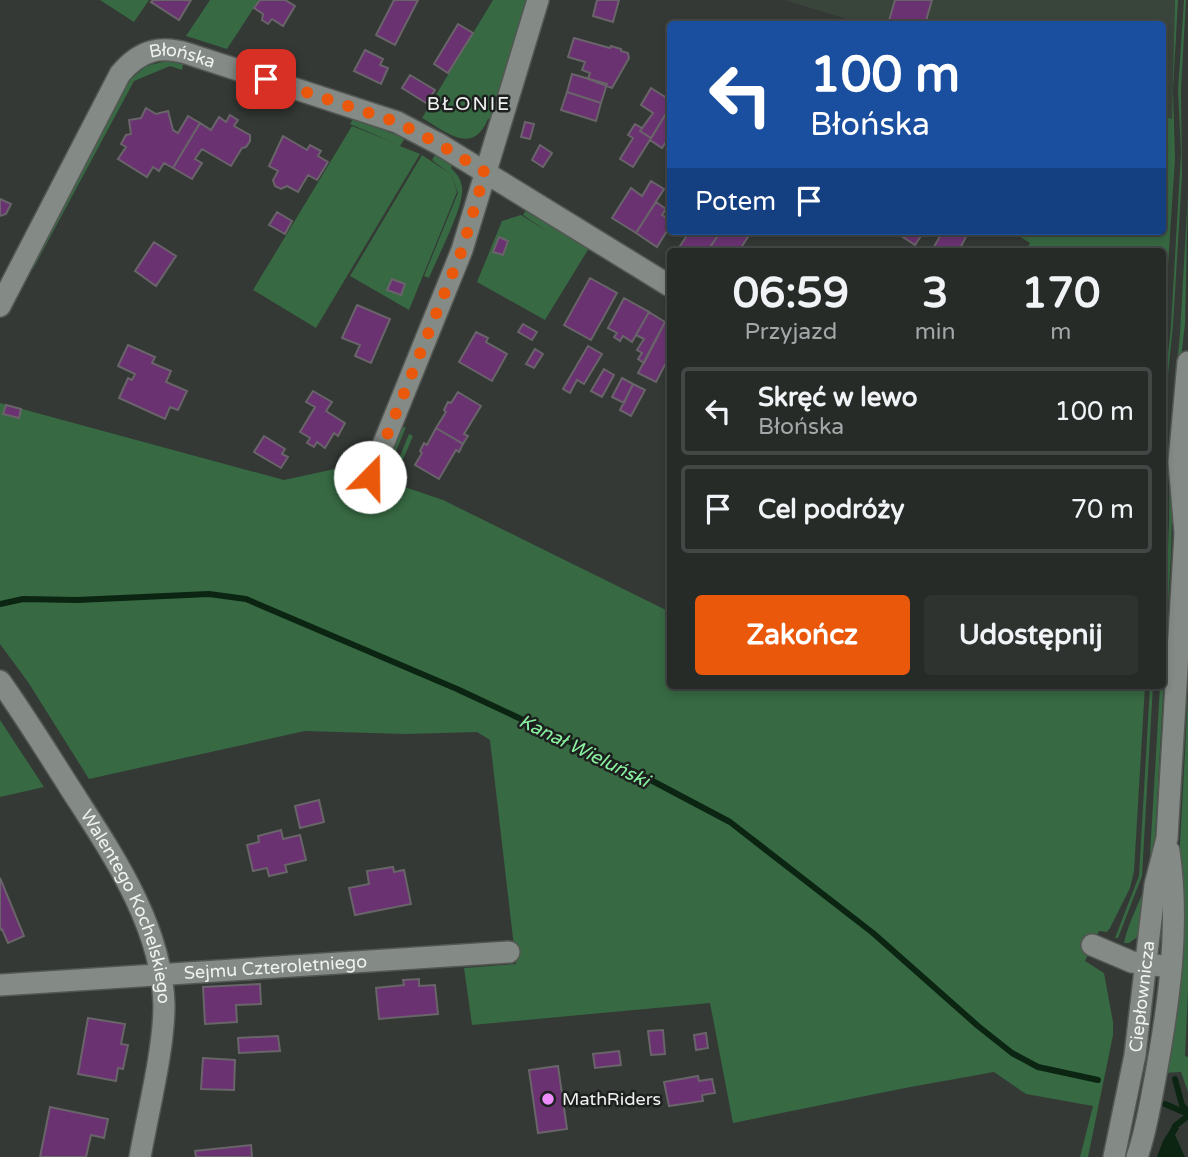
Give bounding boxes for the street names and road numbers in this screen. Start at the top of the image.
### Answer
street label: Błońska [147,39,218,73]
street label: Walentego Kochelskiego [76,805,175,1005]
street label: Ciepłownicza [1124,939,1159,1054]
street label: Sejmu Czteroletniego [183,950,368,984]

